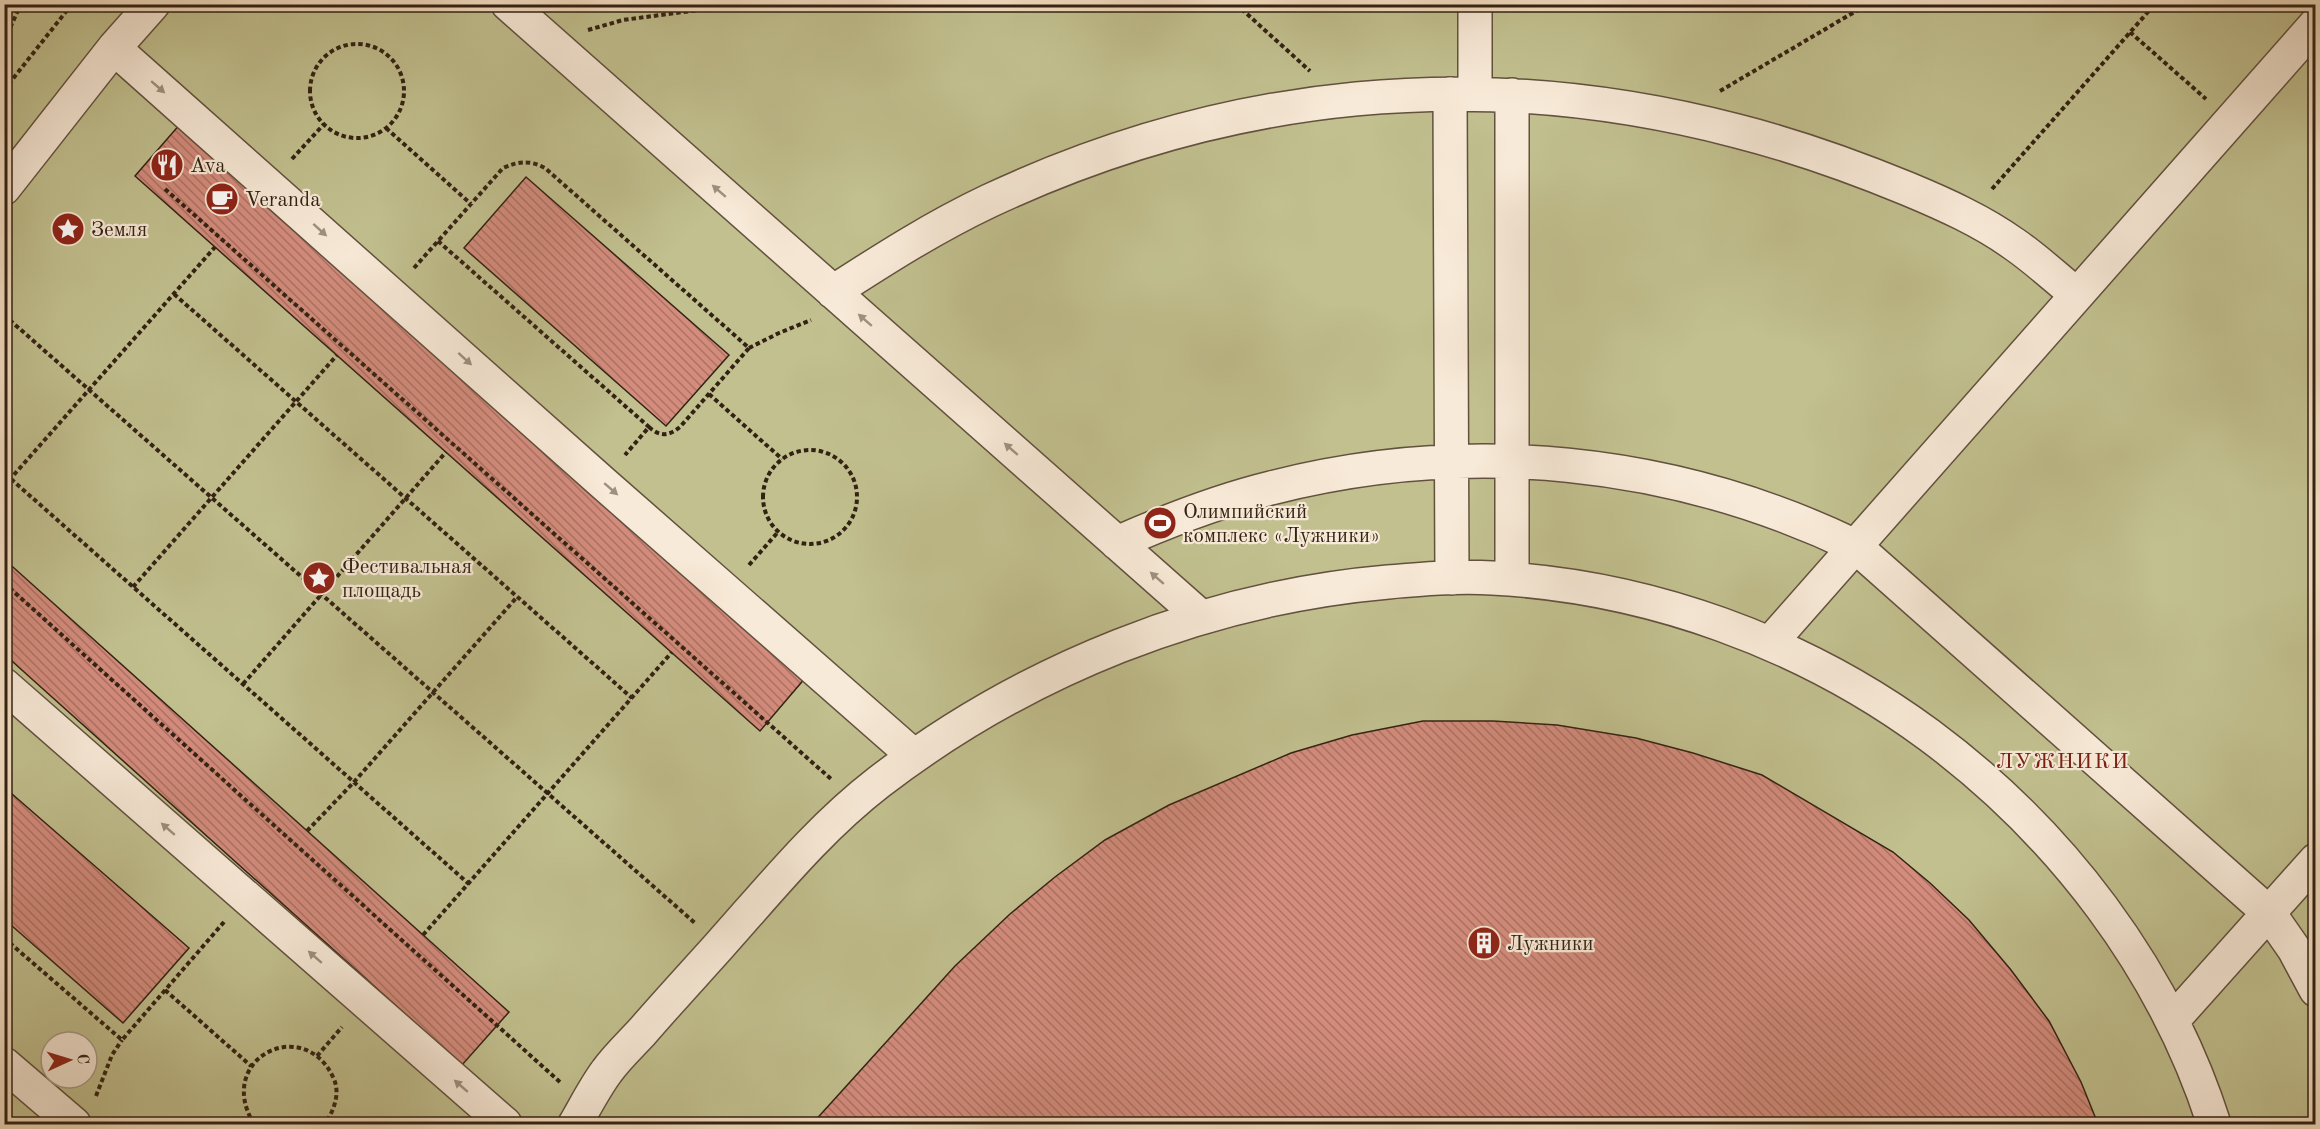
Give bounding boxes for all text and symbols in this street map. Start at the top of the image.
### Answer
one-way arrow [150,80,165,93]
restaurant icon: Ava [149,147,185,183]
place label: Ava [190,156,226,177]
cafe icon: Veranda [204,181,240,217]
one-way arrow [711,184,726,198]
place label: Veranda [245,190,321,211]
place icon: Земля [50,211,86,247]
place label: Земля [91,220,147,241]
one-way arrow [312,223,327,237]
one-way arrow [858,314,873,327]
one-way arrow [458,352,473,366]
one-way arrow [1004,443,1019,456]
one-way arrow [603,483,619,496]
place label: Олимпийский комплекс «Лужники» [1183,502,1380,547]
sports icon: Олимпийский комплекс «Лужники» [1142,505,1178,541]
place label: Фестивальная площадь [342,557,472,602]
place icon: Фестивальная площадь [301,560,337,596]
one-way arrow [1150,572,1165,585]
district label: ЛУЖНИКИ [1996,751,2130,773]
one-way arrow [161,823,176,836]
building icon: Лужники [1466,925,1502,961]
place label: Лужники [1507,934,1594,955]
one-way arrow [307,951,323,964]
north arrow [39,1030,99,1090]
text: С [74,1053,90,1065]
one-way arrow [454,1079,469,1093]

